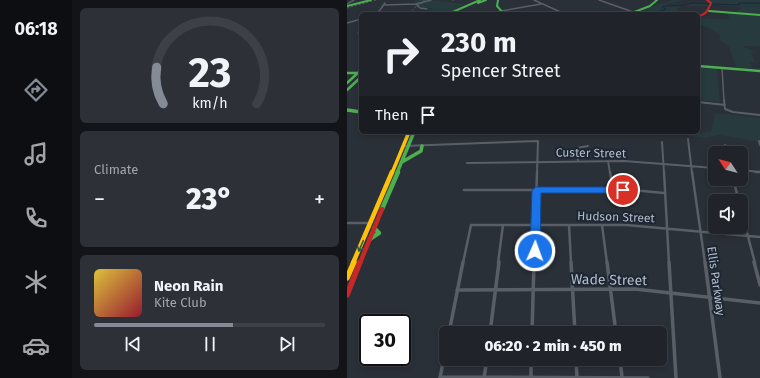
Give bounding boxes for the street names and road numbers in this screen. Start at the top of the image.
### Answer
street label: Custer Street [556,145,627,161]
street label: Hudson Street [577,209,656,225]
street label: Ellis Parkway [704,245,728,317]
street label: Wade Street [571,271,648,289]

